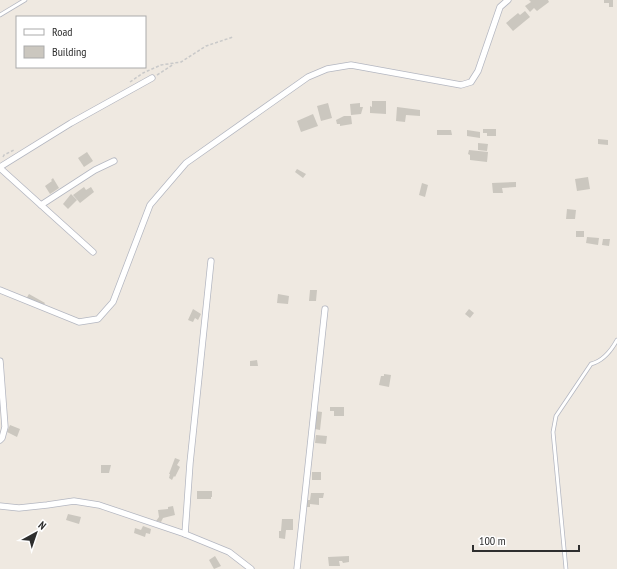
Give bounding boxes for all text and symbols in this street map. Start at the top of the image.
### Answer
legend [16,16,146,68]
text: Road [52,24,72,39]
text: Building [52,44,87,59]
north arrow [16,513,56,553]
text: N [36,518,49,533]
scale bar [473,527,579,553]
text: 100 m [479,533,506,548]

